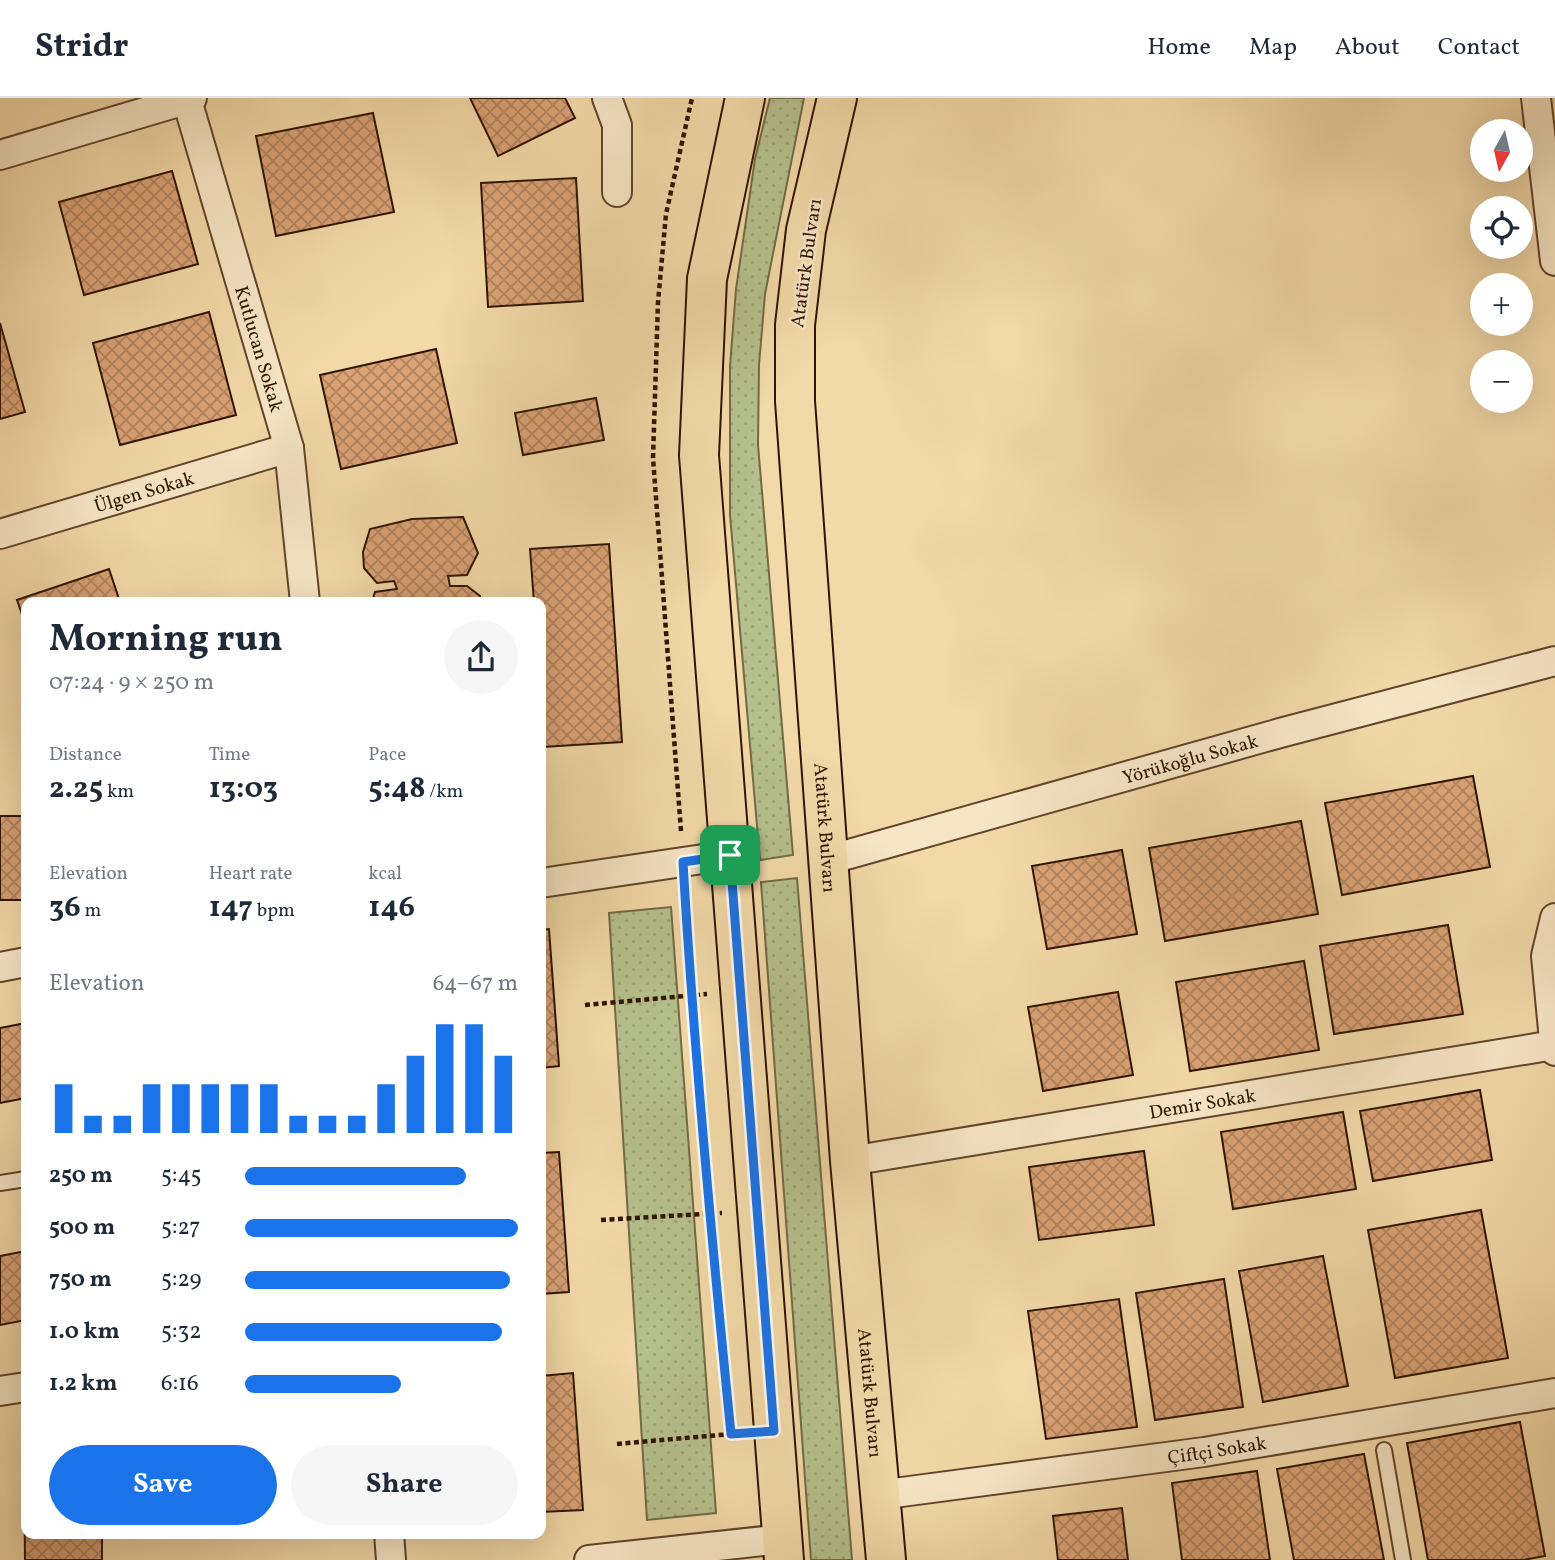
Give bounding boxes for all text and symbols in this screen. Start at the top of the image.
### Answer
text: Stridr [35,25,128,71]
text: Home [1147,31,1211,65]
text: Map [1249,31,1297,65]
text: About [1335,31,1400,65]
text: Contact [1438,31,1520,65]
north arrow [1470,119,1533,182]
map controls [1470,119,1533,413]
button: locate [1470,196,1533,259]
street label: Atatürk Bulvarı [785,197,829,329]
button: + [1470,273,1533,336]
street label: Kutlucan Sokak [227,283,289,415]
button: − [1470,350,1533,413]
street label: Ülgen Sokak [91,466,197,520]
text: Morning run [49,614,283,667]
button: share [444,620,518,694]
text: 07:24 · 9 × 250 m [49,667,214,699]
street label: Yörükoğlu Sokak [1120,729,1261,792]
text: Distance [49,742,122,768]
text: Time [209,742,250,768]
text: Pace [368,742,406,768]
street label: Atatürk Bulvarı [806,762,842,894]
text: 2.25 [49,768,103,810]
text: 13:03 [209,768,278,810]
text: 5:48 [368,768,426,810]
text: km [103,779,134,805]
text: /km [426,779,463,805]
pin [700,825,760,885]
icon: arrive [711,836,749,874]
text: Elevation [49,861,128,887]
text: Heart rate [209,861,293,887]
text: kcal [368,861,402,887]
text: 36 [49,887,81,929]
text: 147 [209,887,253,929]
text: 146 [368,887,415,929]
text: m [81,898,101,924]
text: bpm [253,898,295,924]
text: Elevation [49,968,145,1000]
text: 64–67 m [433,968,518,1000]
street label: Demir Sokak [1147,1083,1258,1127]
text: 250 m [49,1160,113,1192]
text: 5:45 [161,1160,202,1192]
text: 500 m [49,1212,115,1244]
text: 5:27 [161,1212,200,1244]
text: 750 m [49,1264,112,1296]
text: 5:29 [161,1264,202,1296]
text: 1.0 km [49,1316,120,1348]
text: 5:32 [161,1316,202,1348]
street label: Atatürk Bulvarı [850,1327,888,1459]
text: 1.2 km [49,1368,118,1400]
text: 6:16 [161,1368,199,1400]
street label: Çiftçi Sokak [1166,1431,1269,1472]
button: Save [49,1445,277,1525]
button: Share [291,1445,518,1525]

